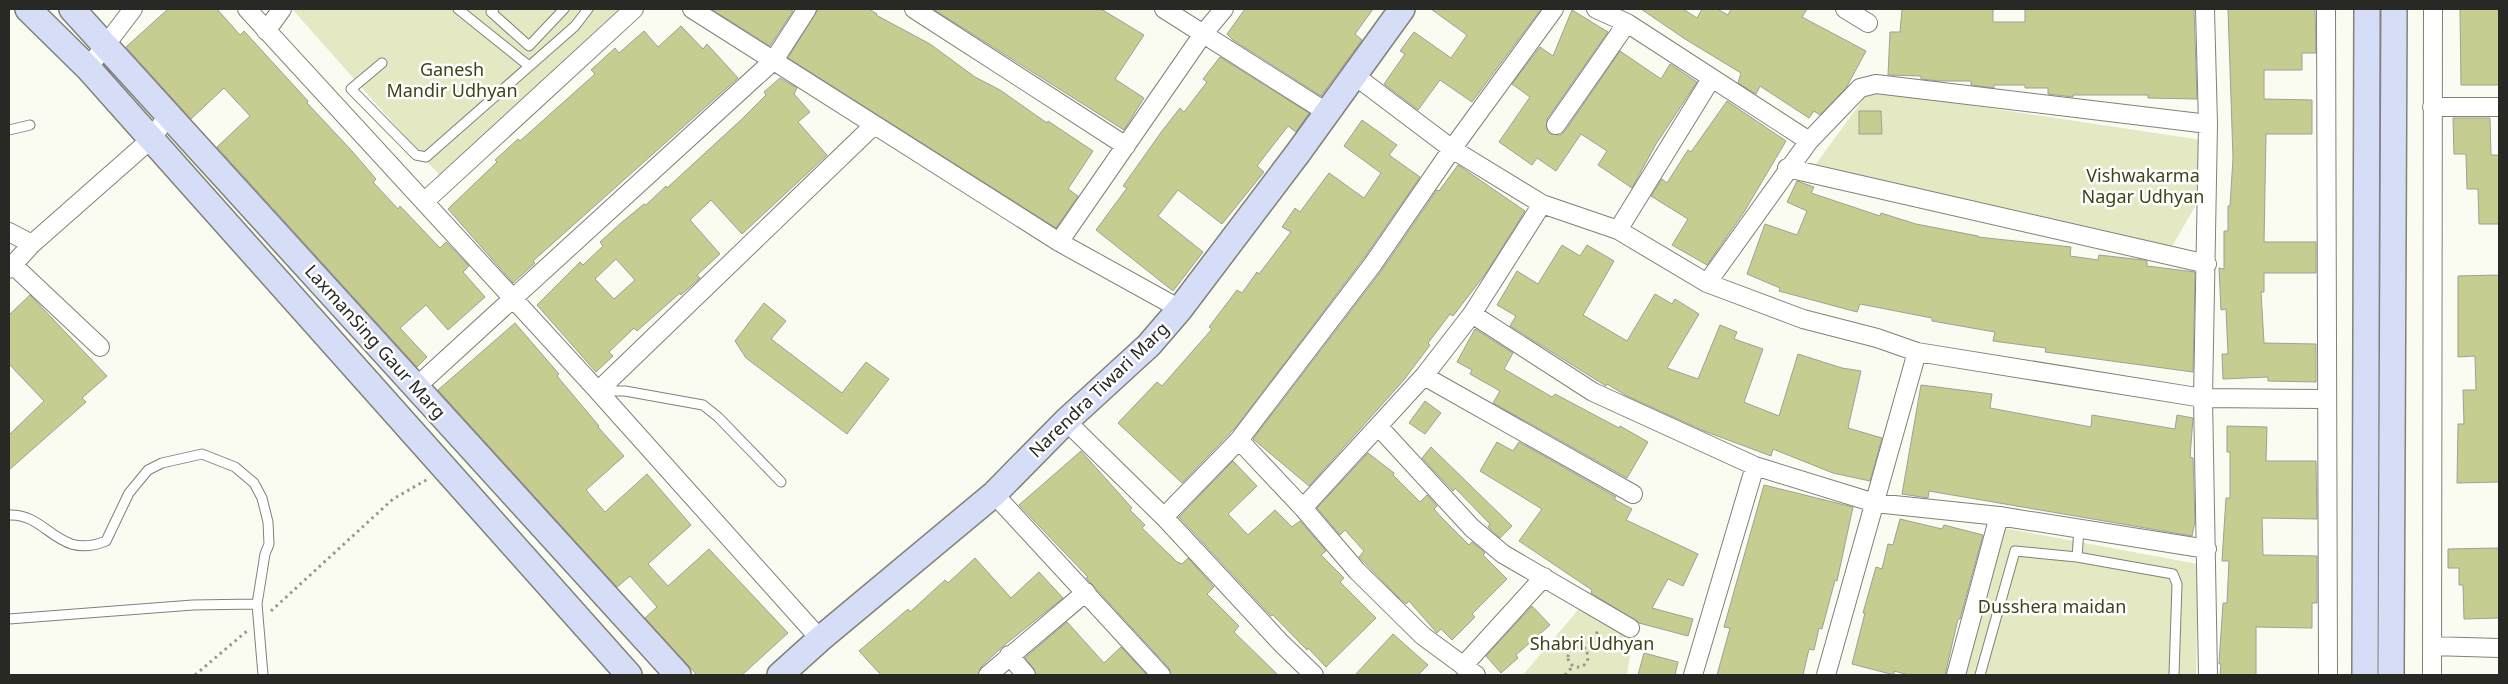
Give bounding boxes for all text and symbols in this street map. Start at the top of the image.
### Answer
park label: Ganesh Mandir Udhyan [386,57,518,102]
park label: Vishwakarma Nagar Udhyan [2082,163,2204,208]
street label: LaxmanSing Gaur Marg [300,259,451,424]
street label: Narendra Tiwari Marg [1023,316,1173,462]
park label: Dusshera maidan [1978,594,2126,618]
park label: Shabri Udhyan [1530,631,1654,655]

